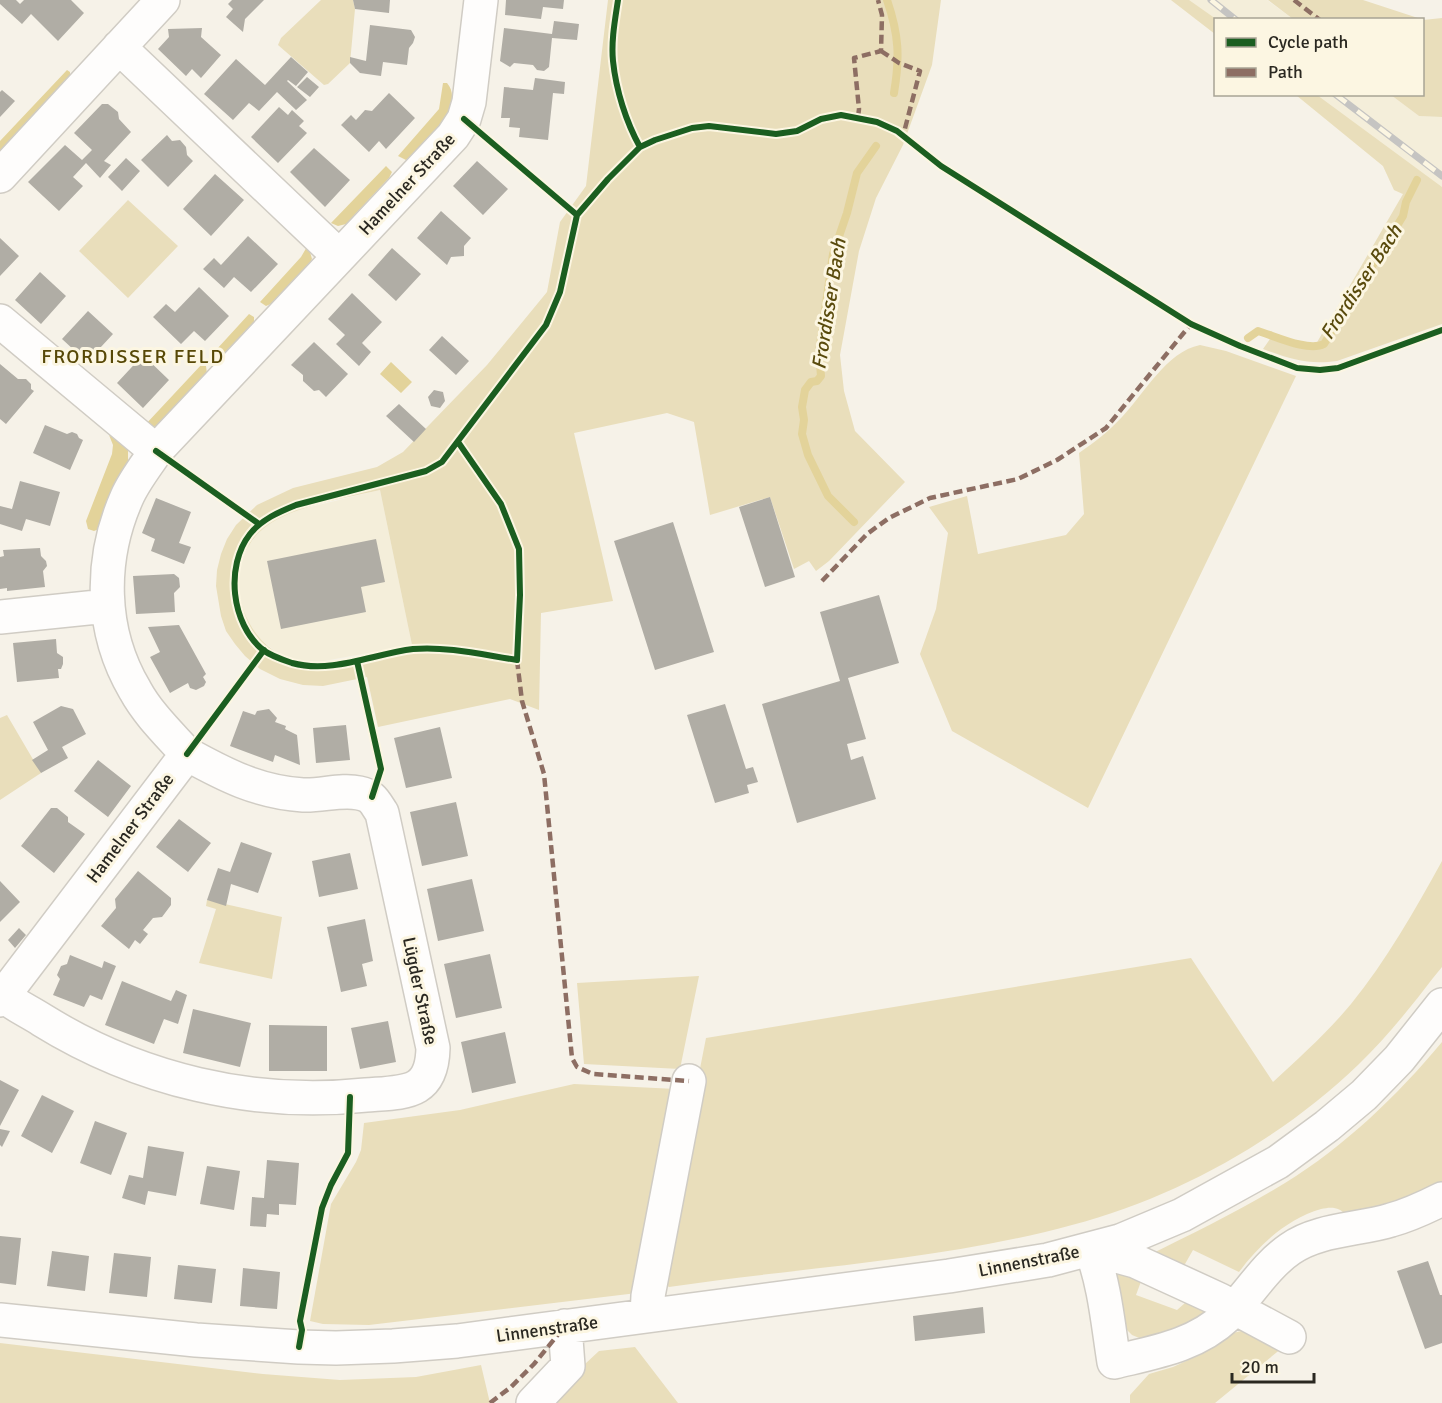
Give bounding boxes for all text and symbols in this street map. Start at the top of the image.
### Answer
legend [1214,18,1424,96]
text: Cycle path [1268,31,1348,53]
text: Path [1268,61,1303,83]
street label: Hamelner Straße [354,128,460,240]
water label: Frordisser Bach [1315,219,1408,344]
water label: Frordisser Bach [806,236,852,371]
district label: FRORDISSER FELD [41,344,225,369]
street label: Hamelner Straße [82,769,178,887]
street label: Lügder Straße [398,935,442,1047]
street label: Linnenstraße [977,1240,1081,1282]
street label: Linnenstraße [495,1311,599,1347]
scale bar [1232,1346,1314,1384]
text: 20 m [1241,1356,1279,1378]

